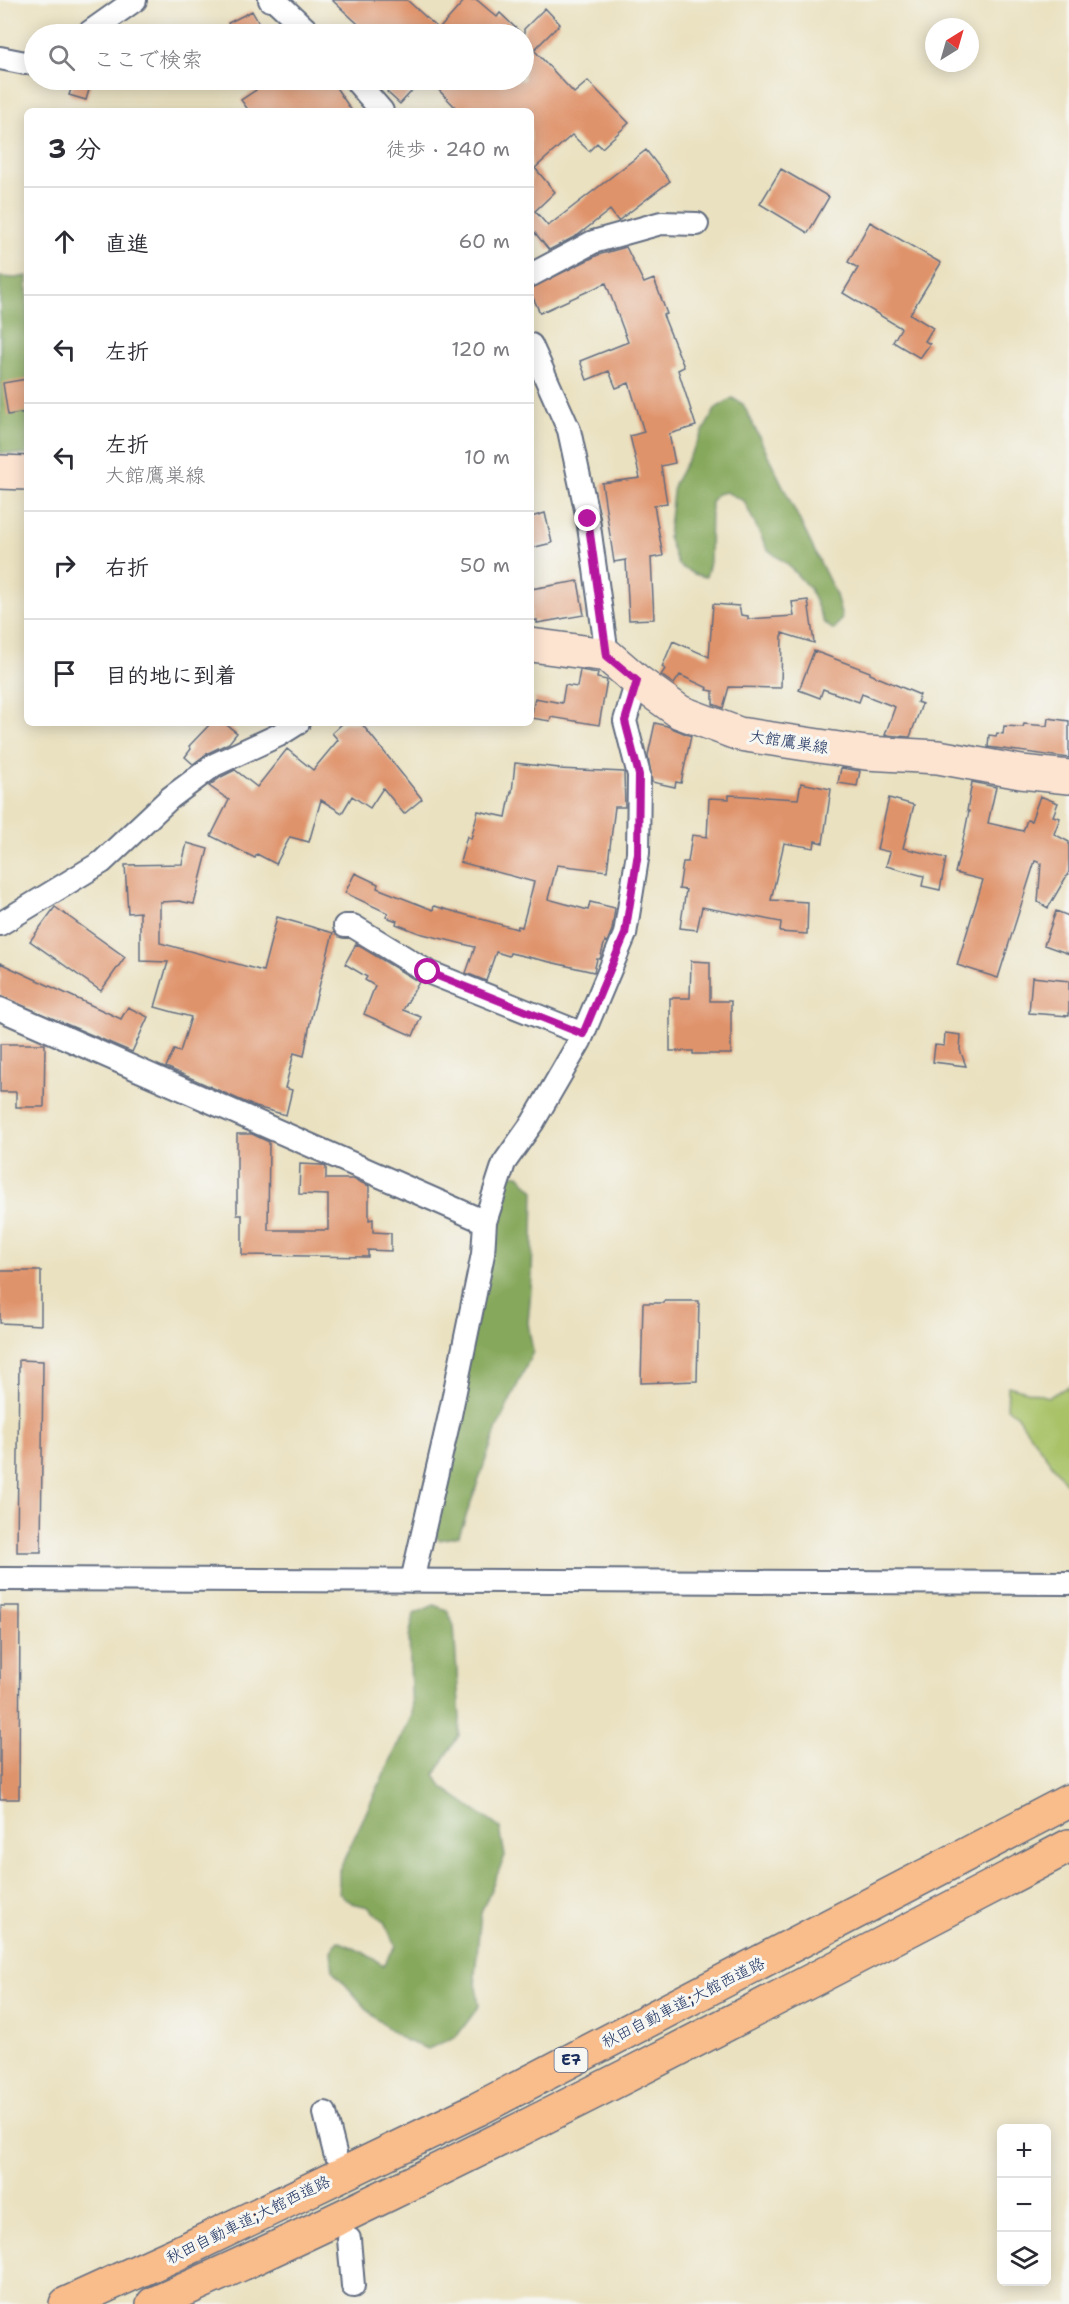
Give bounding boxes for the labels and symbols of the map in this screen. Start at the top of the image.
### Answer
north arrow [925,18,979,72]
route end [574,505,600,531]
street label: 大館鷹巣線 [748,725,830,758]
route start [414,958,440,984]
street label: 秋田自動車道;大館西道路 [598,1952,768,2053]
road number: E7 [554,2048,588,2072]
street label: 秋田自動車道;大館西道路 [163,2170,334,2268]

